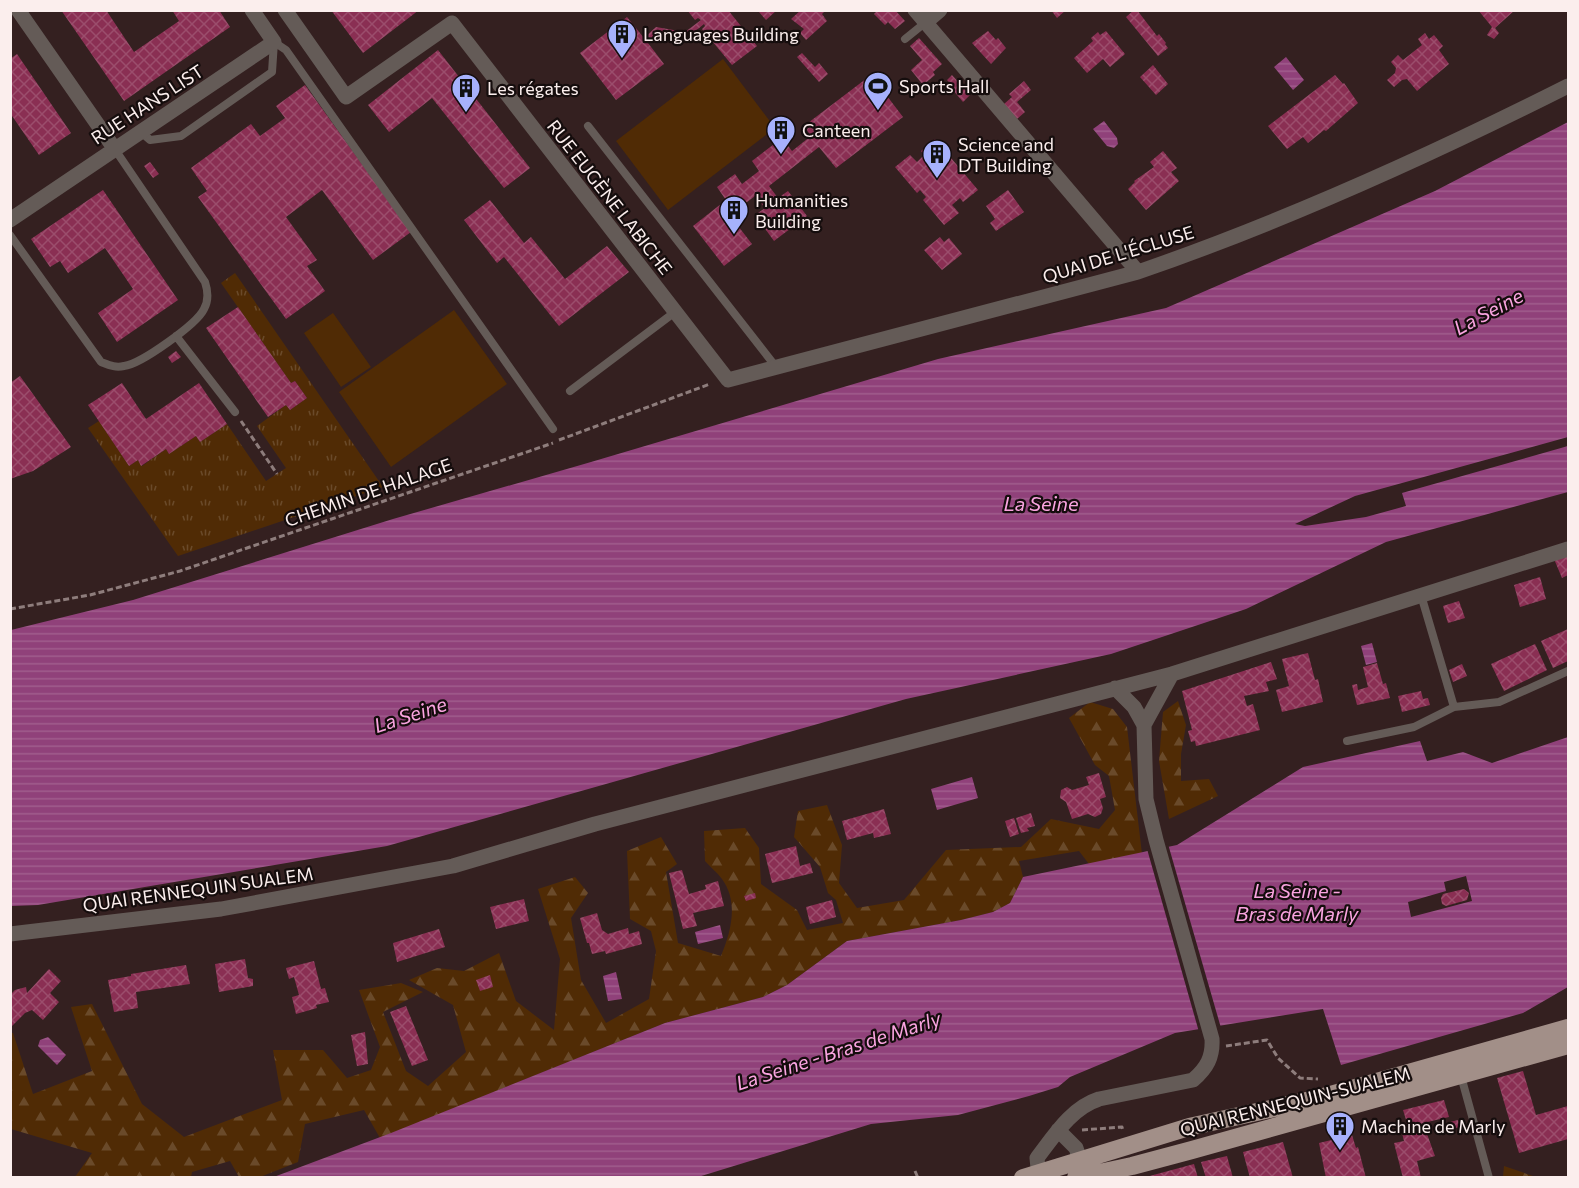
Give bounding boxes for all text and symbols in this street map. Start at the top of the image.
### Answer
building icon: Languages Building [606,18,638,60]
place label: Languages Building [643,23,799,45]
street label: RUE HANS LIST [87,59,207,149]
sports icon: Sports Hall [862,70,894,112]
building icon: Les régates [450,72,482,114]
place label: Sports Hall [899,75,989,97]
place label: Les régates [487,77,579,99]
building icon: Canteen [765,114,797,156]
street label: RUE EUGÈNE LABICHE [543,115,677,279]
place label: Canteen [802,119,871,141]
place label: Science and DT Building [958,133,1054,176]
building icon: Science and DT Building [921,138,953,180]
place label: Humanities Building [755,189,848,232]
building icon: Humanities Building [718,194,750,236]
street label: QUAI DE L'ÉCLUSE [1040,221,1196,287]
water label: La Seine [1449,283,1527,339]
street label: CHEMIN DE HALAGE [282,453,454,531]
water label: La Seine [1003,491,1079,515]
water label: La Seine [371,691,450,737]
street label: QUAI RENNEQUIN SUALEM [81,862,315,916]
water label: La Seine - Bras de Marly [1236,878,1359,925]
water label: La Seine - Bras de Marly [732,1005,944,1094]
street label: QUAI RENNEQUIN-SUALEM [1178,1062,1412,1140]
building icon: Machine de Marly [1324,1110,1356,1152]
place label: Machine de Marly [1361,1115,1505,1137]

